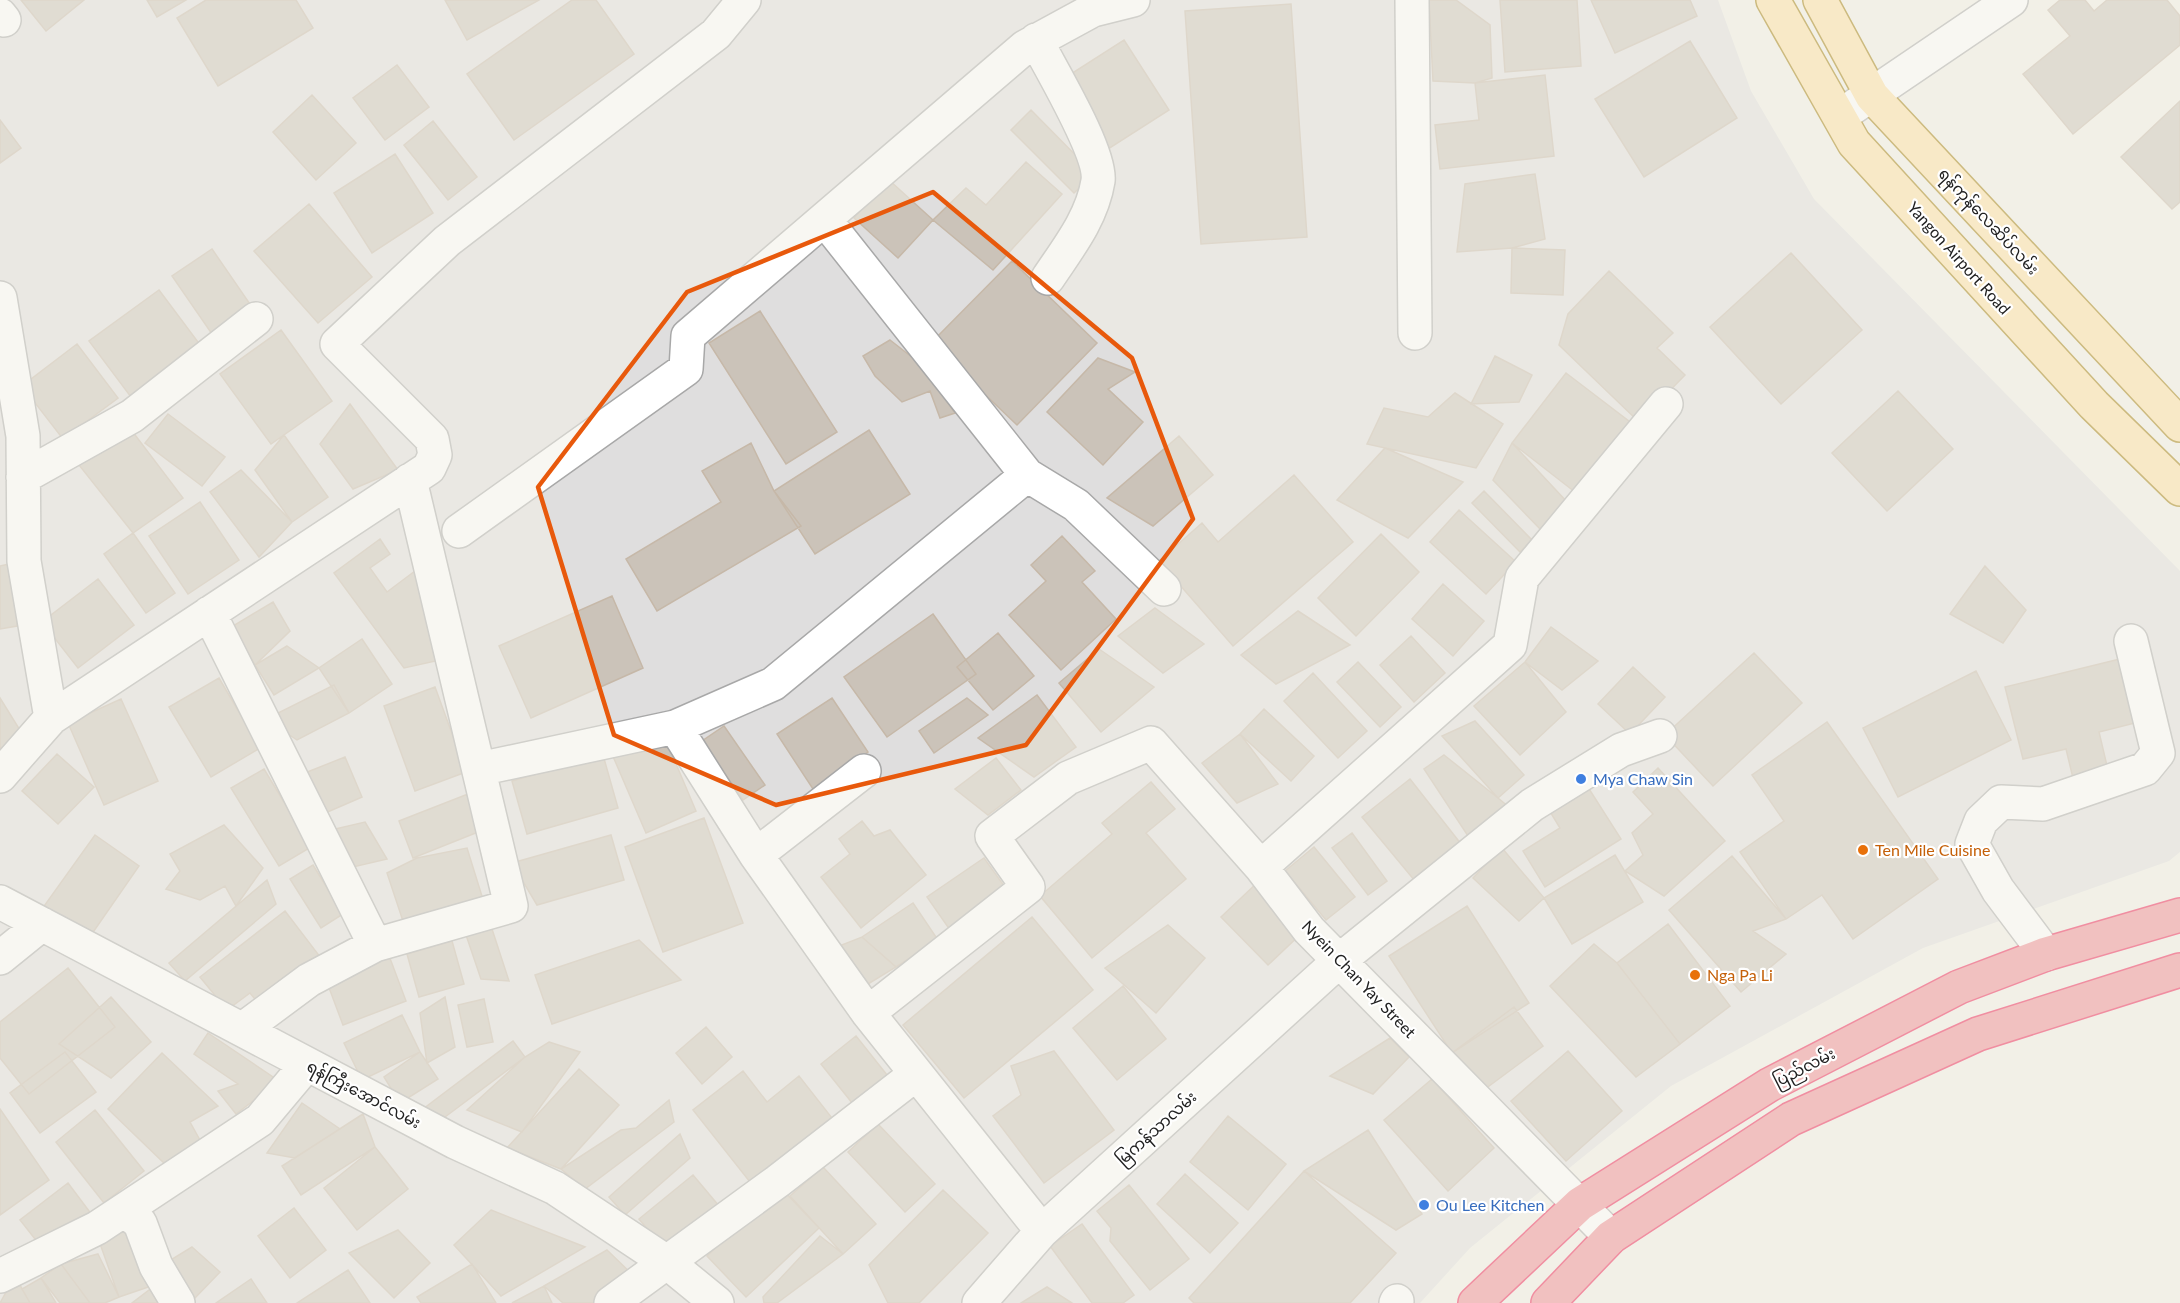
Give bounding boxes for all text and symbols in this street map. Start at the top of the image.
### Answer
street label: ရန်ကုန်လေဆိပ်လမ်း [1931,163,2044,282]
street label: Yangon Airport Road [1904,198,2015,318]
place label: Mya Chaw Sin [1593,769,1693,788]
marker: Mya Chaw Sin [1574,772,1588,786]
place label: Ten Mile Cuisine [1875,840,1990,859]
marker: Ten Mile Cuisine [1856,843,1870,857]
street label: Nyein Chan Yay Street [1299,916,1420,1041]
place label: Nga Pa Li [1707,965,1773,984]
marker: Nga Pa Li [1688,968,1702,982]
street label: ပြည်လမ်း [1769,1042,1840,1095]
street label: ရန်ကြီးအောင်လမ်း [302,1055,425,1136]
street label: မြကန်သာလမ်း [1111,1086,1203,1172]
place label: Ou Lee Kitchen [1436,1195,1544,1214]
marker: Ou Lee Kitchen [1417,1198,1431,1212]

